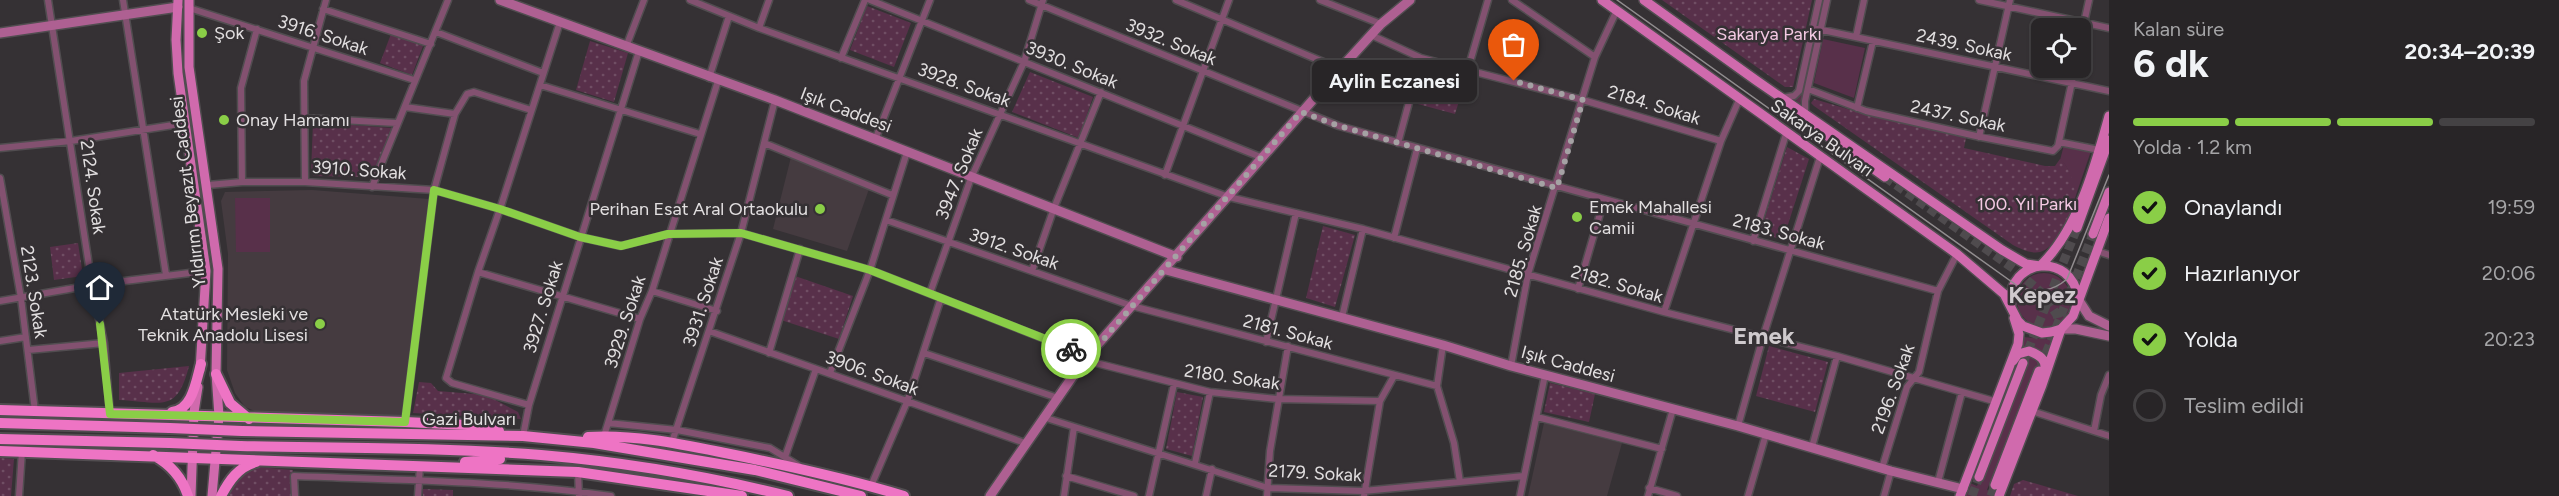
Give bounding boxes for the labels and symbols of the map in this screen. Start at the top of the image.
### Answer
street label: 3916. Sokak [275,10,371,60]
street label: 3932. Sokak [1122,14,1220,70]
pin [1488,19,1539,81]
place label: Şok [214,22,244,44]
park label: Sakarya Parkı [1716,23,1822,45]
street label: 2439. Sokak [1914,24,2014,66]
marker: Şok [195,26,209,40]
street label: 3930. Sokak [1023,37,1122,94]
street label: 3928. Sokak [915,58,1014,112]
callout: Aylin Eczanesi [1313,60,1478,102]
street label: 2184. Sokak [1605,80,1703,130]
street label: Işık Caddesi [797,82,895,138]
street label: Sakarya Bulvarı [1766,94,1878,182]
street label: Yıldırım Beyazıt Caddesi [165,95,211,289]
street label: 2437. Sokak [1908,95,2008,137]
place label: Onay Hamamı [236,109,350,131]
marker: Onay Hamamı [217,113,231,127]
street label: 3947. Sokak [931,125,987,223]
street label: 2124. Sokak [76,138,111,236]
street label: 3910. Sokak [311,156,407,184]
park label: 100. Yıl Parkı [1977,193,2077,215]
place label: Emek Mahallesi Camii [1589,196,1712,239]
place label: Perihan Esat Aral Ortaokulu [589,198,808,220]
marker: Perihan Esat Aral Ortaokulu [813,202,827,216]
street label: 2185. Sokak [1499,202,1547,300]
street label: 2183. Sokak [1731,209,1828,255]
marker: Emek Mahallesi Camii [1570,210,1584,224]
street label: 3912. Sokak [966,223,1062,275]
street label: 2123. Sokak [16,244,52,340]
street label: 3931. Sokak [678,254,728,350]
street label: 3927. Sokak [518,258,568,356]
street label: 2182. Sokak [1568,260,1666,308]
pin [74,262,125,324]
street label: 3929. Sokak [600,273,650,371]
district label: Kepez [2008,280,2076,309]
place label: Atatürk Mesleki ve Teknik Anadolu Lisesi [138,303,308,346]
street label: 2181. Sokak [1241,309,1336,355]
marker: Atatürk Mesleki ve Teknik Anadolu Lisesi [313,317,327,331]
courier [1041,319,1101,379]
district label: Emek [1733,321,1795,350]
street label: Işık Caddesi [1519,341,1617,387]
street label: 2196. Sokak [1867,341,1920,437]
street label: 3906. Sokak [822,346,922,400]
street label: 2180. Sokak [1183,359,1281,395]
street label: Gazi Bulvarı [422,408,516,430]
street label: 2179. Sokak [1268,460,1363,486]

